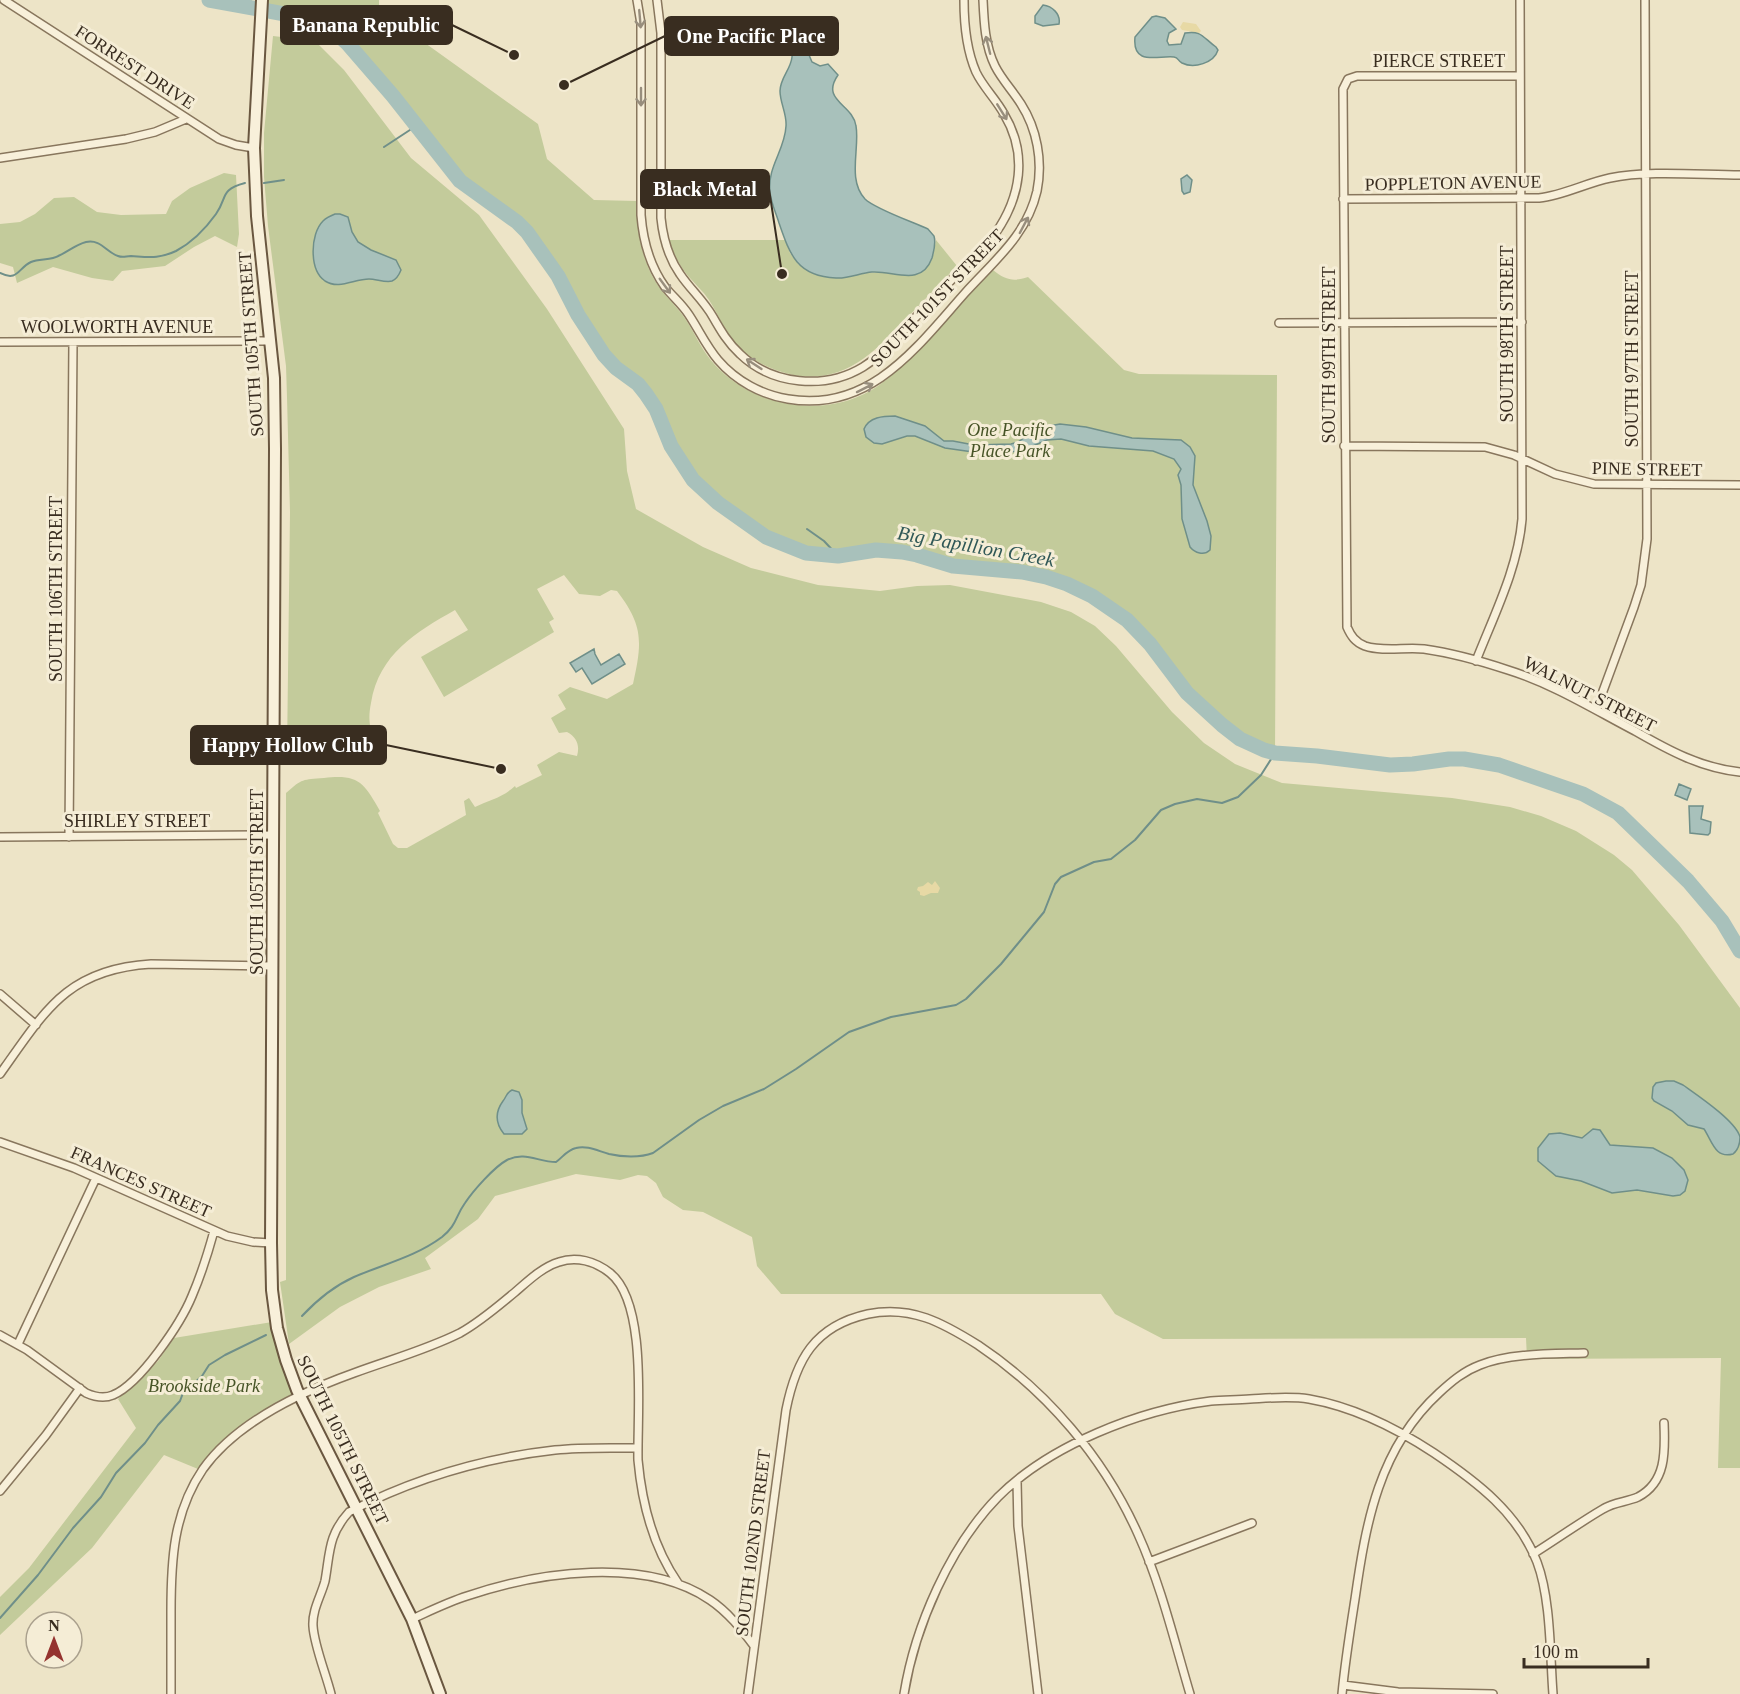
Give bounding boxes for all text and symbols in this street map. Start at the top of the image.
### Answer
callout: Banana Republic [281,6,452,44]
one-way arrow [635,8,646,28]
text: Banana Republic [292,14,440,37]
callout: One Pacific Place [665,17,838,55]
street label: FORREST DRIVE [72,21,198,113]
text: One Pacific Place [677,25,826,47]
one-way arrow [982,36,994,55]
street label: PIERCE STREET [1373,51,1505,71]
one-way arrow [635,86,647,106]
one-way arrow [997,103,1009,120]
callout: Black Metal [641,170,769,208]
street label: POPPLETON AVENUE [1364,171,1542,195]
text: Black Metal [653,178,757,200]
one-way arrow [1018,217,1030,234]
street label: SOUTH 101ST STREET [866,225,1008,371]
street label: SOUTH 98TH STREET [1497,246,1517,423]
street label: SOUTH 105TH STREET [235,251,267,437]
street label: SOUTH 99TH STREET [1319,267,1339,444]
street label: SOUTH 97TH STREET [1622,271,1642,448]
one-way arrow [659,278,671,294]
street label: WOOLWORTH AVENUE [21,317,213,337]
one-way arrow [746,358,762,370]
one-way arrow [856,382,873,394]
park label: One Pacific Place Park [967,420,1053,461]
street label: PINE STREET [1592,458,1702,480]
street label: SOUTH 106TH STREET [46,496,66,682]
water label: Big Papillion Creek [896,521,1057,572]
street label: WALNUT STREET [1520,652,1660,736]
callout: Happy Hollow Club [191,726,386,764]
text: Happy Hollow Club [202,734,374,757]
street label: SOUTH 105TH STREET [247,789,267,975]
street label: SHIRLEY STREET [64,811,210,831]
street label: FRANCES STREET [68,1142,214,1222]
street label: SOUTH 105TH STREET [293,1352,393,1528]
park label: Brookside Park [148,1376,261,1396]
street label: SOUTH 102ND STREET [732,1448,774,1638]
north arrow [24,1610,84,1670]
text: N [48,1617,60,1634]
scale bar [1524,1631,1648,1669]
text: 100 m [1533,1642,1579,1662]

